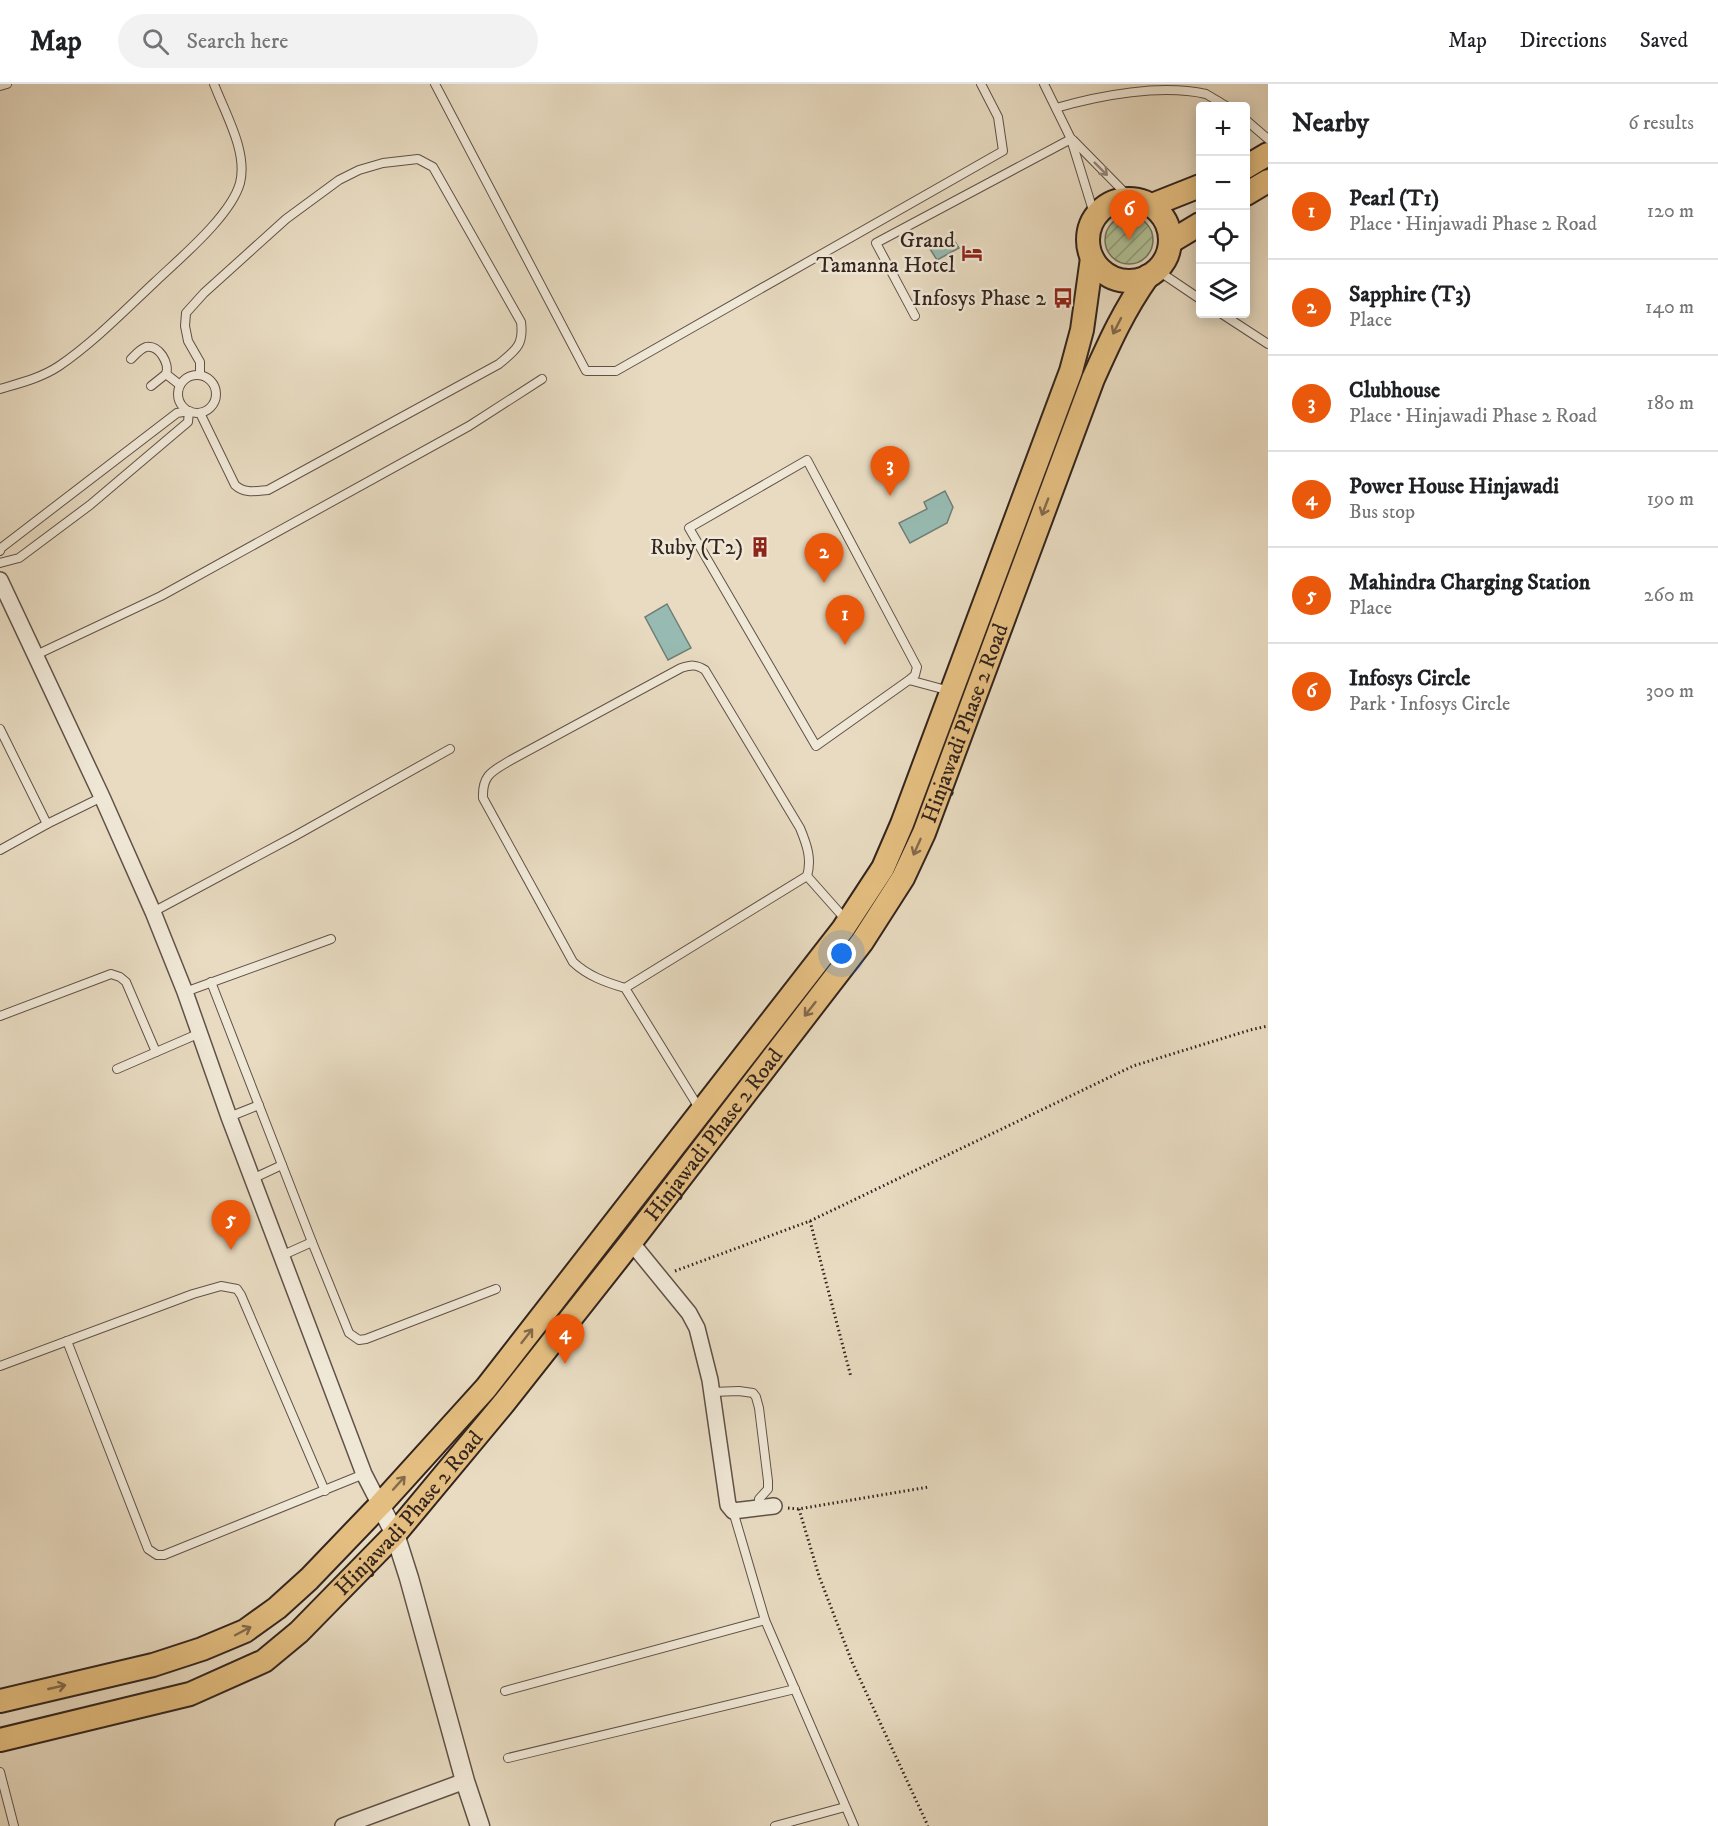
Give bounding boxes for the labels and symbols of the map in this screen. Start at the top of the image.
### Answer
one-way arrow [1094,161,1109,176]
pin: 6 [1110,190,1148,240]
place label: Grand Tamanna Hotel [816,227,955,279]
hotel icon: Grand Tamanna Hotel [960,241,984,265]
place label: Infosys Phase 2 [912,285,1046,312]
bus stop icon: Infosys Phase 2 [1051,286,1075,310]
one-way arrow [1111,317,1123,334]
pin: 3 [870,446,910,496]
one-way arrow [1039,497,1050,516]
place label: Ruby (T2) [650,534,743,561]
pin: 2 [804,534,844,583]
building icon: Ruby (T2) [748,535,772,559]
pin: 1 [826,596,864,645]
street label: Hinjawadi Phase 2 Road [915,620,1014,827]
one-way arrow [911,837,922,855]
your location [827,939,856,968]
one-way arrow [804,1001,817,1017]
street label: Hinjawadi Phase 2 Road [639,1043,789,1227]
pin: 5 [212,1200,250,1250]
pin: 4 [546,1314,584,1364]
one-way arrow [520,1328,533,1344]
street label: Hinjawadi Phase 2 Road [329,1425,489,1601]
one-way arrow [392,1476,407,1491]
one-way arrow [234,1625,251,1637]
one-way arrow [47,1681,66,1693]

